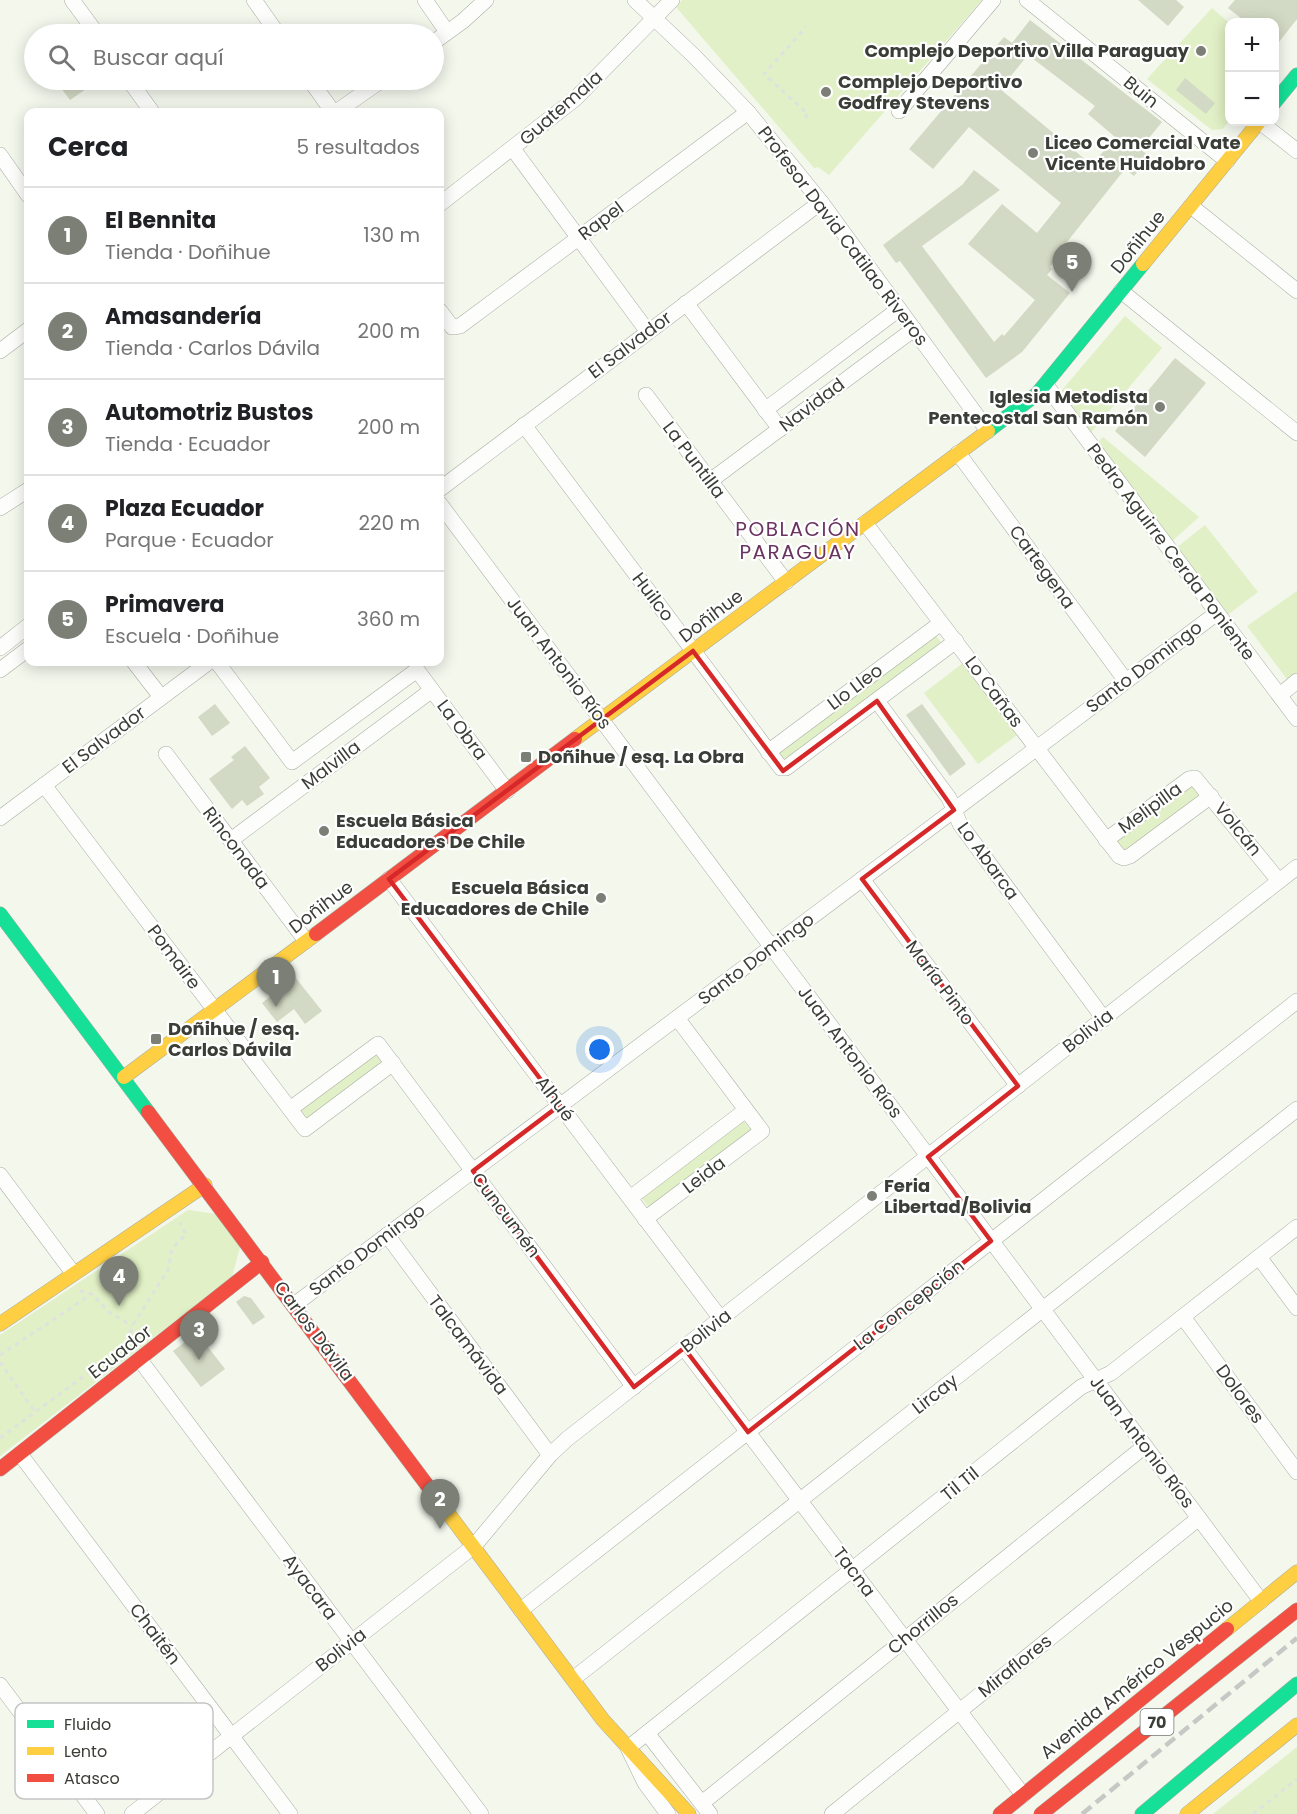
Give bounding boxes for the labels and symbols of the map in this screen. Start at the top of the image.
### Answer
place label: Complejo Deportivo Villa Paraguay [864,38,1190,63]
marker: Complejo Deportivo Villa Paraguay [1194,44,1208,58]
street label: Guatemala [514,64,608,151]
place label: Complejo Deportivo Godfrey Stevens [838,69,1022,115]
street label: Buin [1118,70,1164,113]
marker: Complejo Deportivo Godfrey Stevens [819,85,833,99]
street label: Profesor David Catilao Riveros [753,121,934,351]
place label: Liceo Comercial Vate Vicente Huidobro [1045,130,1241,176]
marker: Liceo Comercial Vate Vicente Huidobro [1026,146,1040,160]
street label: Rapel [573,195,629,246]
street label: Doñihue [1104,205,1171,278]
pin: 5 [1052,242,1092,292]
street label: El Salvador [583,305,677,384]
street label: Navidad [774,372,850,437]
place label: Iglesia Metodista Pentecostal San Ramón [928,384,1148,430]
marker: Iglesia Metodista Pentecostal San Ramón [1153,400,1167,414]
street label: La Puntilla [657,416,732,503]
street label: Pedro Aguirre Cerda Poniente [1081,438,1261,665]
district label: POBLACIÓN PARAGUAY [735,515,861,566]
street label: Cartegena [1004,520,1081,613]
street label: Huilco [627,567,680,626]
street label: Doñihue [673,583,748,648]
street label: Juan Antonio Ríos [501,591,617,734]
street label: Santo Domingo [1080,615,1207,719]
street label: Lo Cañas [959,651,1029,732]
street label: Llo Lleo [822,658,888,716]
street label: La Obra [431,694,493,765]
street label: El Salvador [57,700,151,779]
street label: Malvilla [296,734,365,795]
place label: Doñihue / esq. La Obra [538,744,744,769]
marker: Doñihue / esq. La Obra [519,750,533,764]
street label: Melipilla [1113,776,1187,839]
street label: Volcán [1209,796,1268,861]
street label: Rinconada [197,801,276,894]
place label: Escuela Básica Educadores De Chile [336,808,525,854]
street label: Lo Abarca [952,817,1025,905]
marker: Escuela Básica Educadores De Chile [317,824,331,838]
street label: Doñihue [283,874,358,939]
place label: Escuela Básica Educadores de Chile [401,875,589,921]
marker: Escuela Básica Educadores de Chile [594,891,608,905]
street label: Santo Domingo [692,907,819,1011]
street label: Pomaire [142,919,207,994]
street label: María Pinto [900,935,981,1030]
pin: 1 [256,958,296,1007]
street label: Juan Antonio Ríos [792,980,908,1123]
street label: Bolivia [1057,1003,1118,1058]
place label: Doñihue / esq. Carlos Dávila [168,1016,300,1062]
marker: Doñihue / esq. Carlos Dávila [149,1032,163,1046]
your location [585,1035,614,1064]
street label: Alhué [530,1071,581,1126]
street label: Leida [677,1150,730,1199]
street label: Cuncumén [466,1167,547,1262]
place label: Feria Libertad/Bolivia [884,1173,1032,1219]
marker: Feria Libertad/Bolivia [865,1189,879,1203]
street label: Santo Domingo [303,1198,430,1302]
street label: La Concepción [848,1253,969,1356]
pin: 4 [100,1256,138,1306]
street label: Carlos Dávila [269,1276,360,1386]
street label: Talcamávida [423,1290,514,1400]
street label: Bolivia [675,1303,736,1358]
pin: 3 [180,1310,218,1360]
street label: Ecuador [83,1319,157,1384]
street label: Dolores [1210,1359,1270,1428]
street label: Lircay [906,1368,963,1420]
street label: Juan Antonio Ríos [1084,1370,1200,1513]
street label: Til Til [935,1461,984,1507]
pin: 2 [420,1480,460,1529]
street label: Tacna [827,1542,881,1602]
street label: Ayacara [277,1549,343,1625]
street label: Chorrillos [882,1587,963,1660]
street label: Avenida Américo Vespucio [1035,1593,1239,1764]
street label: Chaitén [124,1598,187,1670]
street label: Bolivia [310,1622,371,1677]
street label: Miraflores [973,1628,1057,1703]
legend [15,1703,213,1799]
road number: 70 [1140,1709,1174,1735]
text: Fluido [64,1713,111,1736]
text: Lento [64,1740,107,1763]
text: Atasco [64,1767,120,1790]

